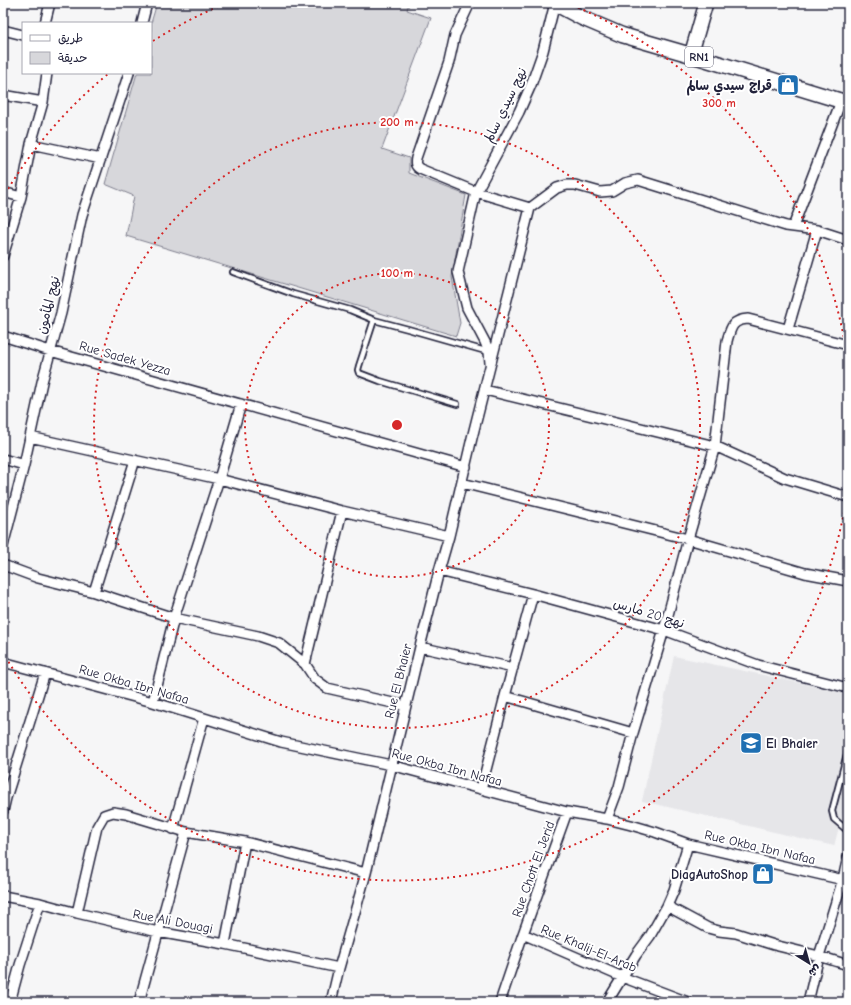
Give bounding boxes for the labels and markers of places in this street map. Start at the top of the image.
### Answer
shop icon: قراج سيدي سالم [775,72,801,98]
place label: قراج سيدي سالم [686,78,772,96]
centre of rings [390,418,404,432]
school or university icon: El Bhaier [738,730,764,756]
place label: El Bhaier [766,736,818,751]
shop icon: DiagAutoShop [750,861,776,887]
place label: DiagAutoShop [671,867,748,882]

